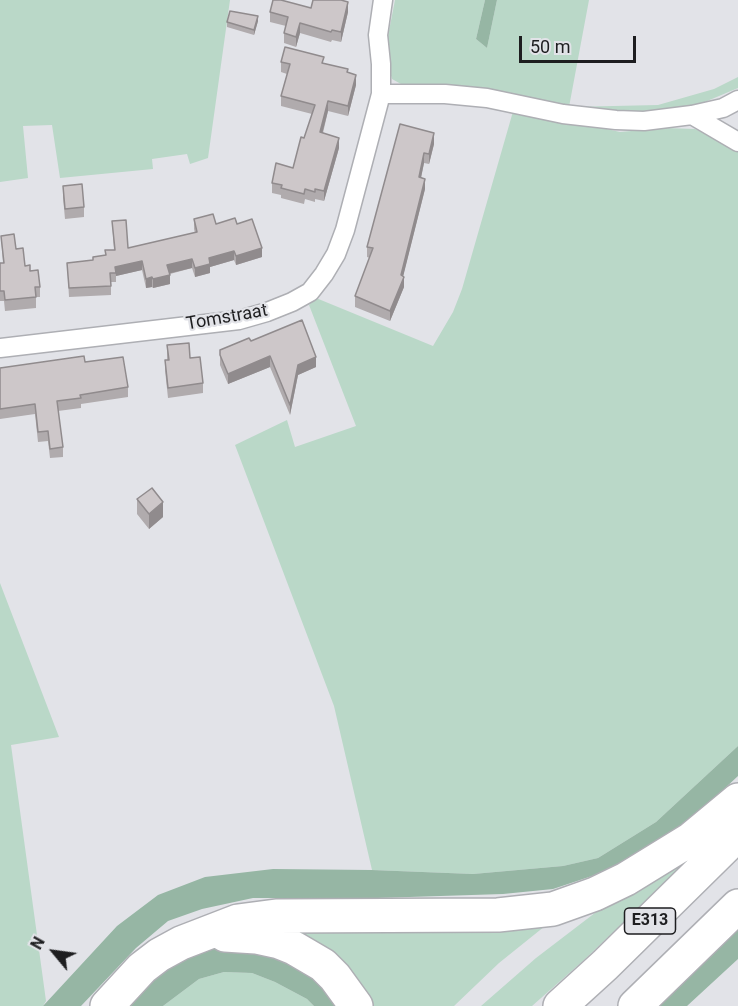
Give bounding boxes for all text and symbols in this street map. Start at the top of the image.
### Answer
scale bar [522,24,639,62]
text: 50 m [530,36,570,57]
street label: Tomstraat [185,300,269,336]
road number: E313 [624,908,676,934]
north arrow [24,922,84,982]
text: N [27,933,49,953]

